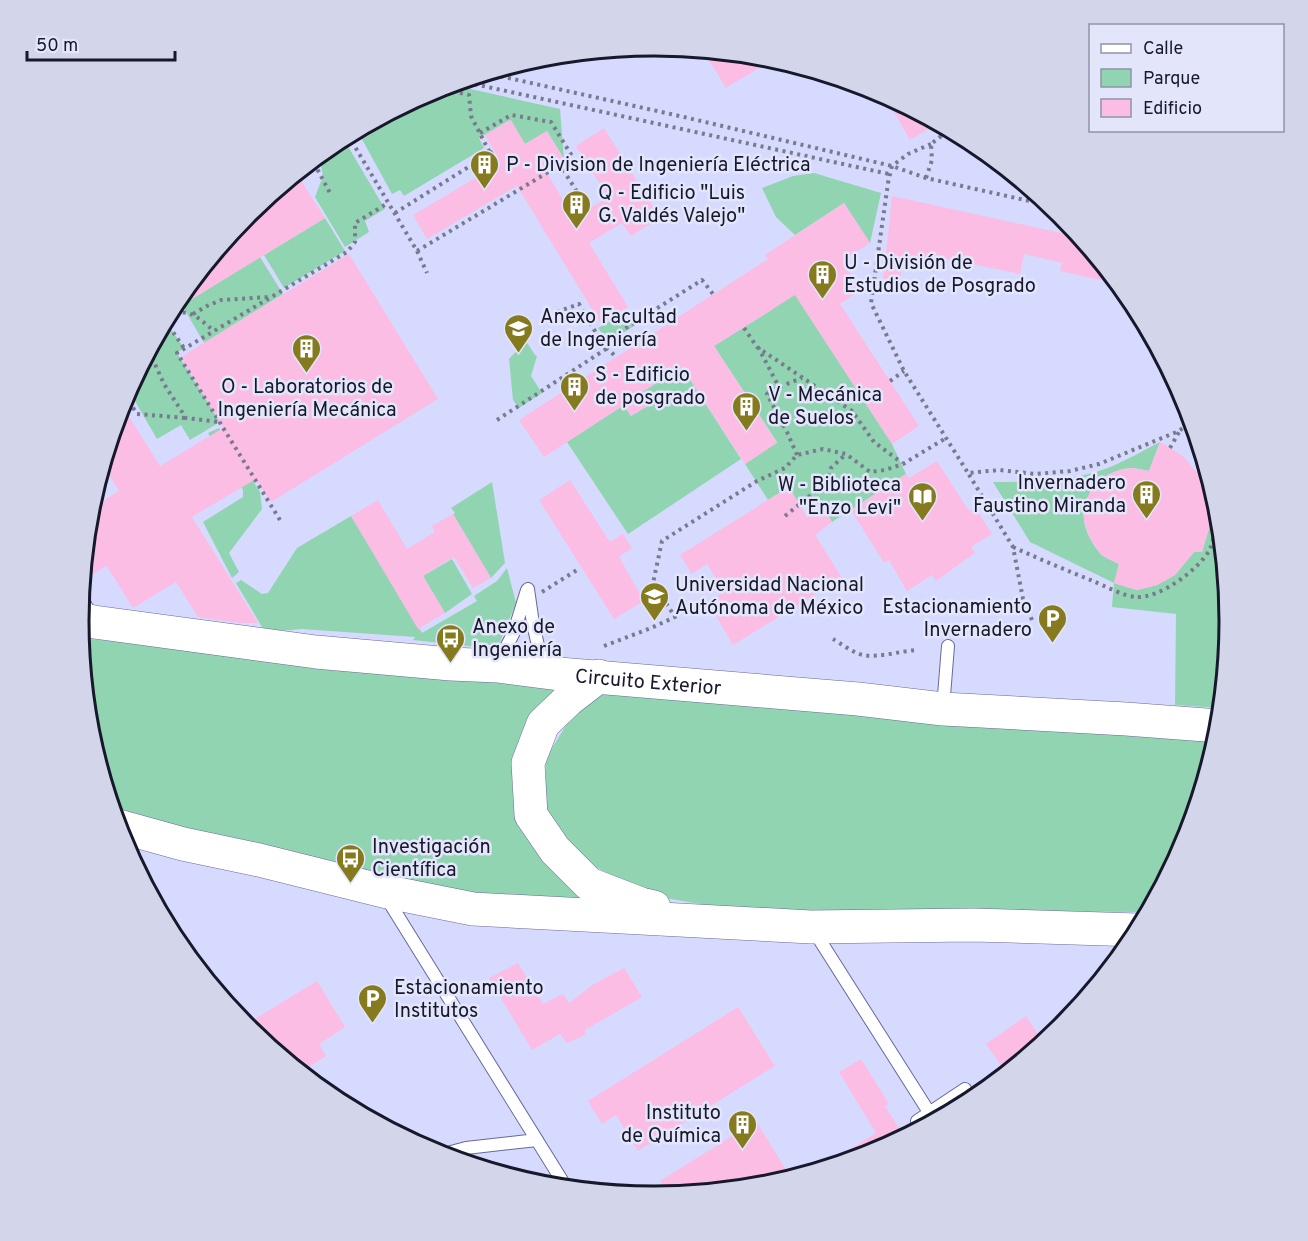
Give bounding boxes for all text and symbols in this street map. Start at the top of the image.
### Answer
scale bar [27,24,176,62]
legend [1089,24,1284,132]
text: 50 m [36,35,78,58]
text: Calle [1143,38,1183,61]
text: Parque [1143,68,1200,91]
text: Edificio [1143,98,1202,121]
building icon: P - Division de Ingeniería Eléctrica [469,148,501,190]
place label: P - Division de Ingeniería Eléctrica [506,153,811,179]
place label: Q - Edificio "Luis G. Valdés Valejo" [598,181,745,230]
building icon: Q - Edificio "Luis G. Valdés Valejo" [561,188,593,230]
place label: U - División de Estudios de Posgrado [844,251,1036,300]
building icon: U - División de Estudios de Posgrado [807,258,839,300]
place label: Anexo Facultad de Ingeniería [540,305,677,354]
school or university icon: Anexo Facultad de Ingeniería [503,312,535,354]
building icon: O - Laboratorios de Ingeniería Mecánica [291,332,323,374]
place label: S - Edificio de posgrado [595,363,705,412]
building icon: S - Edificio de posgrado [558,370,590,412]
place label: O - Laboratorios de Ingeniería Mecánica [217,375,397,424]
place label: V - Mecánica de Suelos [768,383,882,432]
building icon: V - Mecánica de Suelos [731,390,763,432]
place label: Invernadero Faustino Miranda [973,471,1126,520]
place label: W - Biblioteca "Enzo Levi" [778,473,901,522]
building icon: Invernadero Faustino Miranda [1131,478,1163,520]
library icon: W - Biblioteca "Enzo Levi" [906,480,938,522]
place label: Universidad Nacional Autónoma de México [675,573,864,622]
school or university icon: Universidad Nacional Autónoma de México [638,580,670,622]
place label: Estacionamiento Invernadero [882,595,1032,644]
parking icon: Estacionamiento Invernadero [1037,602,1069,644]
place label: Anexo de Ingeniería [472,615,562,664]
bus stop icon: Anexo de Ingeniería [435,622,467,664]
street label: Circuito Exterior [574,664,723,703]
place label: Investigación Científica [372,835,491,884]
bus stop icon: Investigación Científica [335,842,367,884]
place label: Estacionamiento Institutos [394,976,544,1025]
parking icon: Estacionamiento Institutos [357,982,389,1024]
place label: Instituto de Química [621,1101,721,1150]
building icon: Instituto de Química [726,1108,758,1150]

